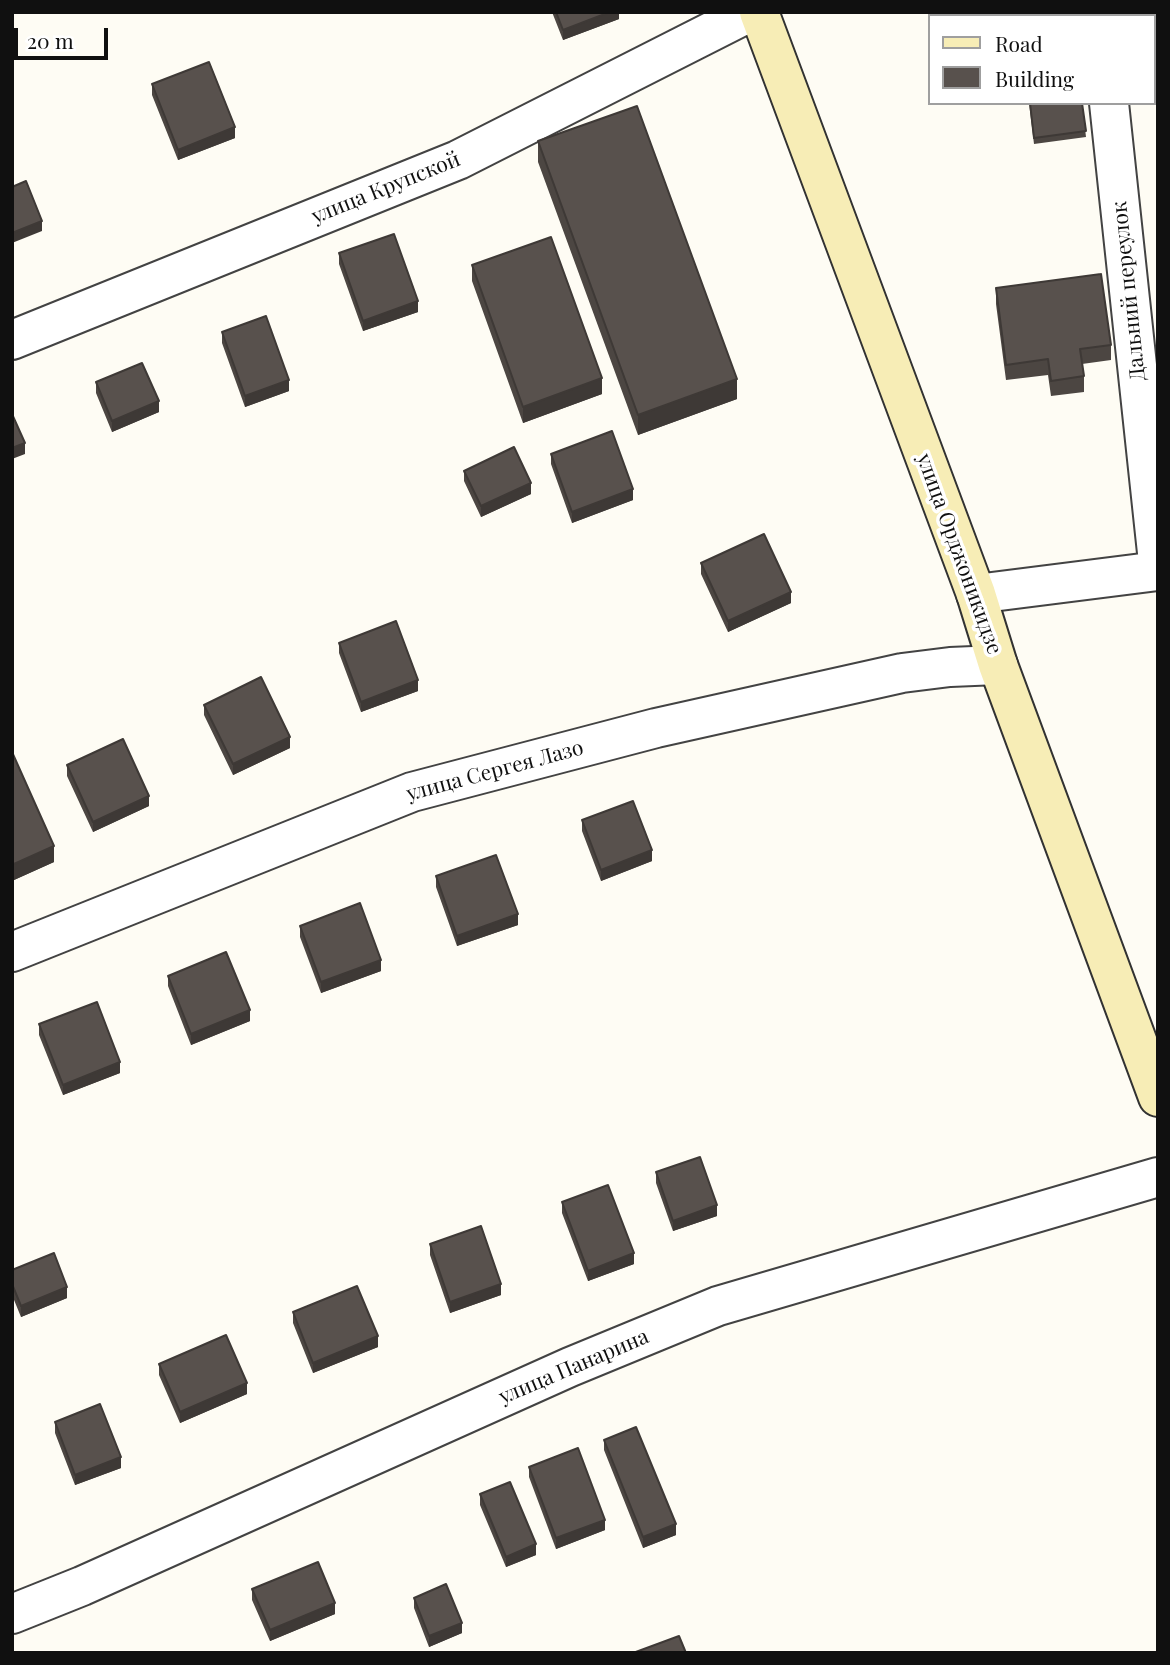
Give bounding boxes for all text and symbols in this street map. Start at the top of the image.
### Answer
scale bar [18,14,112,58]
legend [928,14,1156,105]
text: 20 m [27,26,74,54]
text: Road [995,29,1043,57]
text: Building [995,64,1074,92]
street label: улица Крупской [308,147,464,229]
street label: Дальний переулок [1107,200,1151,382]
street label: улица Орджоникидзе [911,450,1007,658]
street label: улица Сергея Лазо [404,735,586,807]
street label: улица Панарина [495,1324,653,1410]

